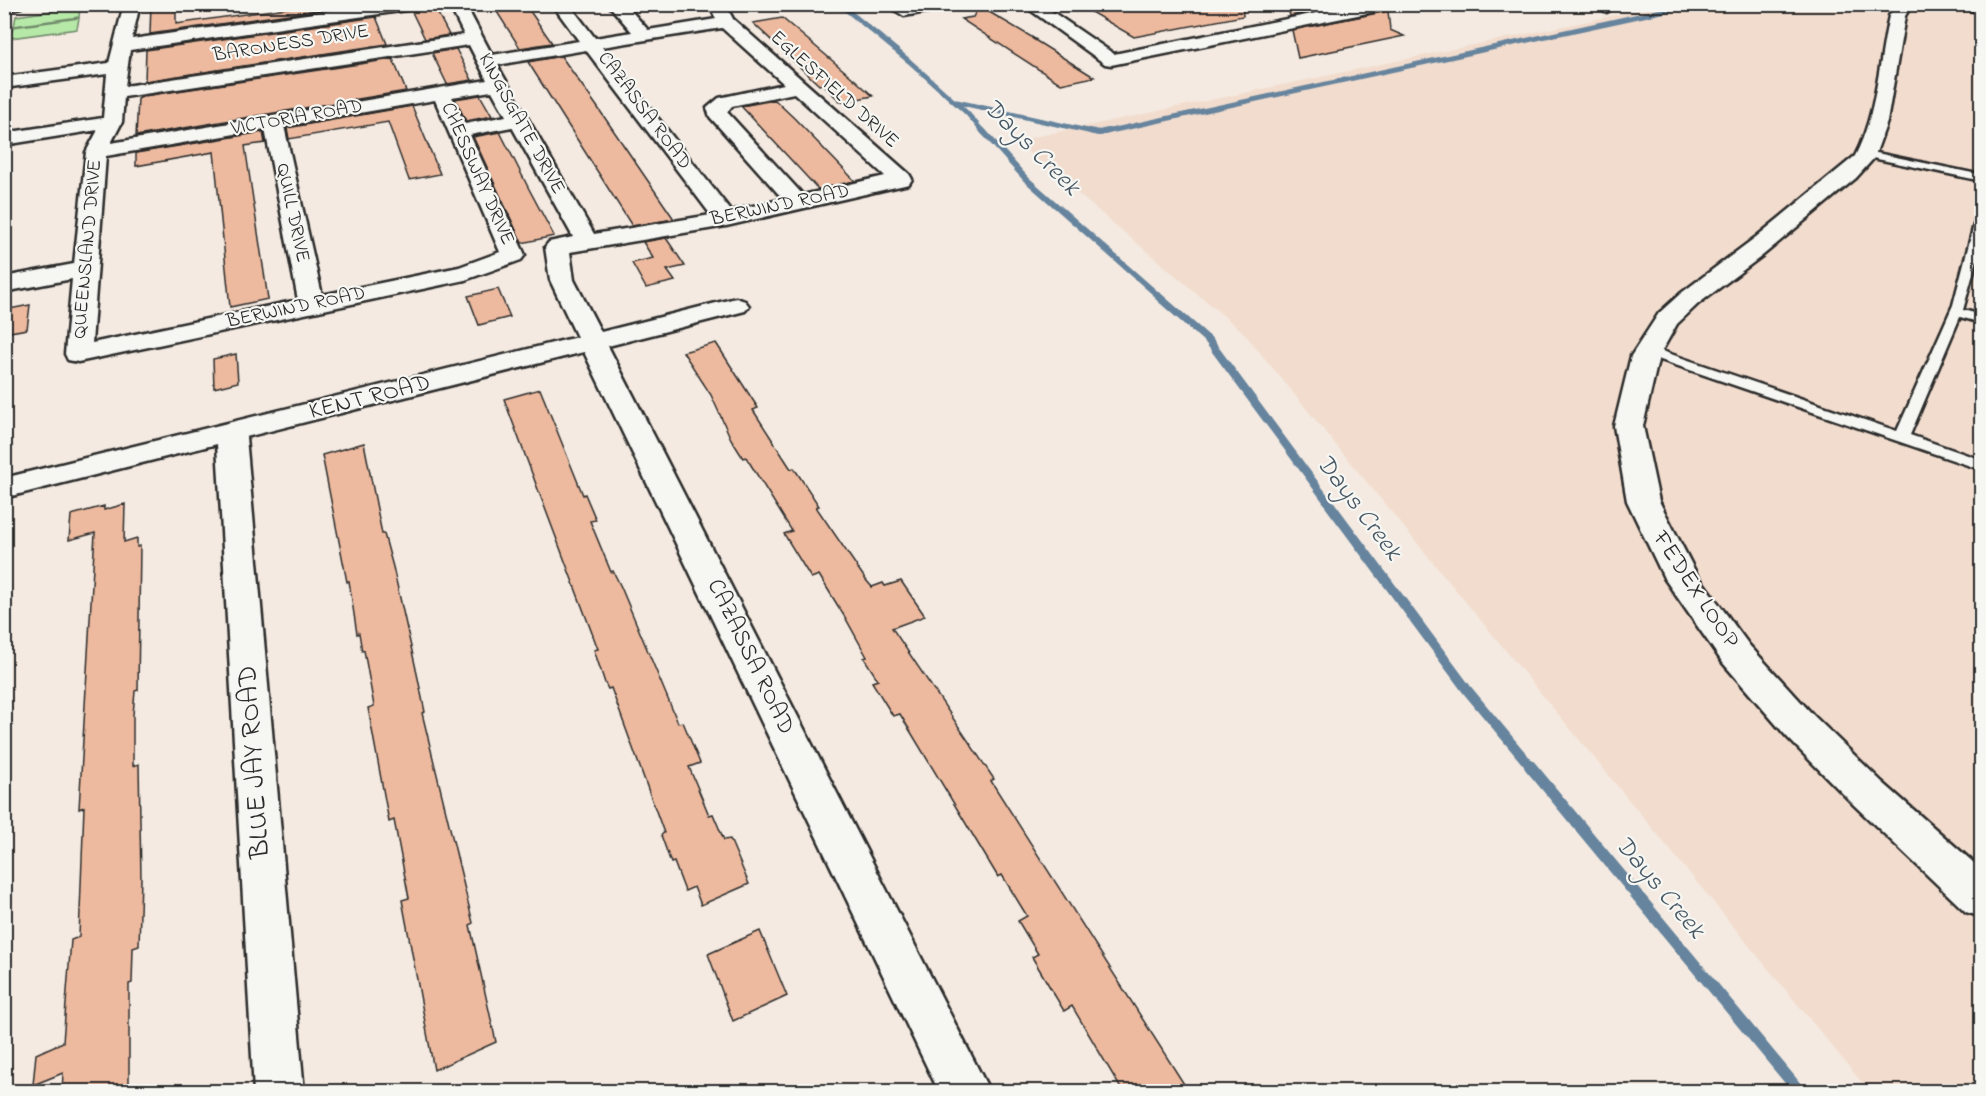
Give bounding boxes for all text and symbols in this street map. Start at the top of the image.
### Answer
street label: BARONESS DRIVE [210,17,371,71]
street label: EGLESFIELD DRIVE [763,24,905,156]
street label: CAZASSA ROAD [590,46,698,176]
street label: KINGSGATE DRIVE [470,48,572,200]
water label: Days Creek [974,91,1090,207]
street label: VICTORIA ROAD [228,92,365,144]
street label: CHESSWAY DRIVE [433,98,521,250]
street label: QUEENSLAND DRIVE [66,158,110,340]
street label: QUILL DRIVE [267,161,317,265]
street label: BERWIND ROAD [707,177,852,235]
street label: BERWIND ROAD [223,279,368,337]
street label: KENT ROAD [306,366,434,430]
water label: Days Creek [1305,447,1412,570]
street label: FEDEX LOOP [1642,523,1748,656]
street label: CAZASSA ROAD [697,573,803,741]
street label: BLUE JAY ROAD [228,664,282,861]
water label: Days Creek [1604,828,1715,949]

